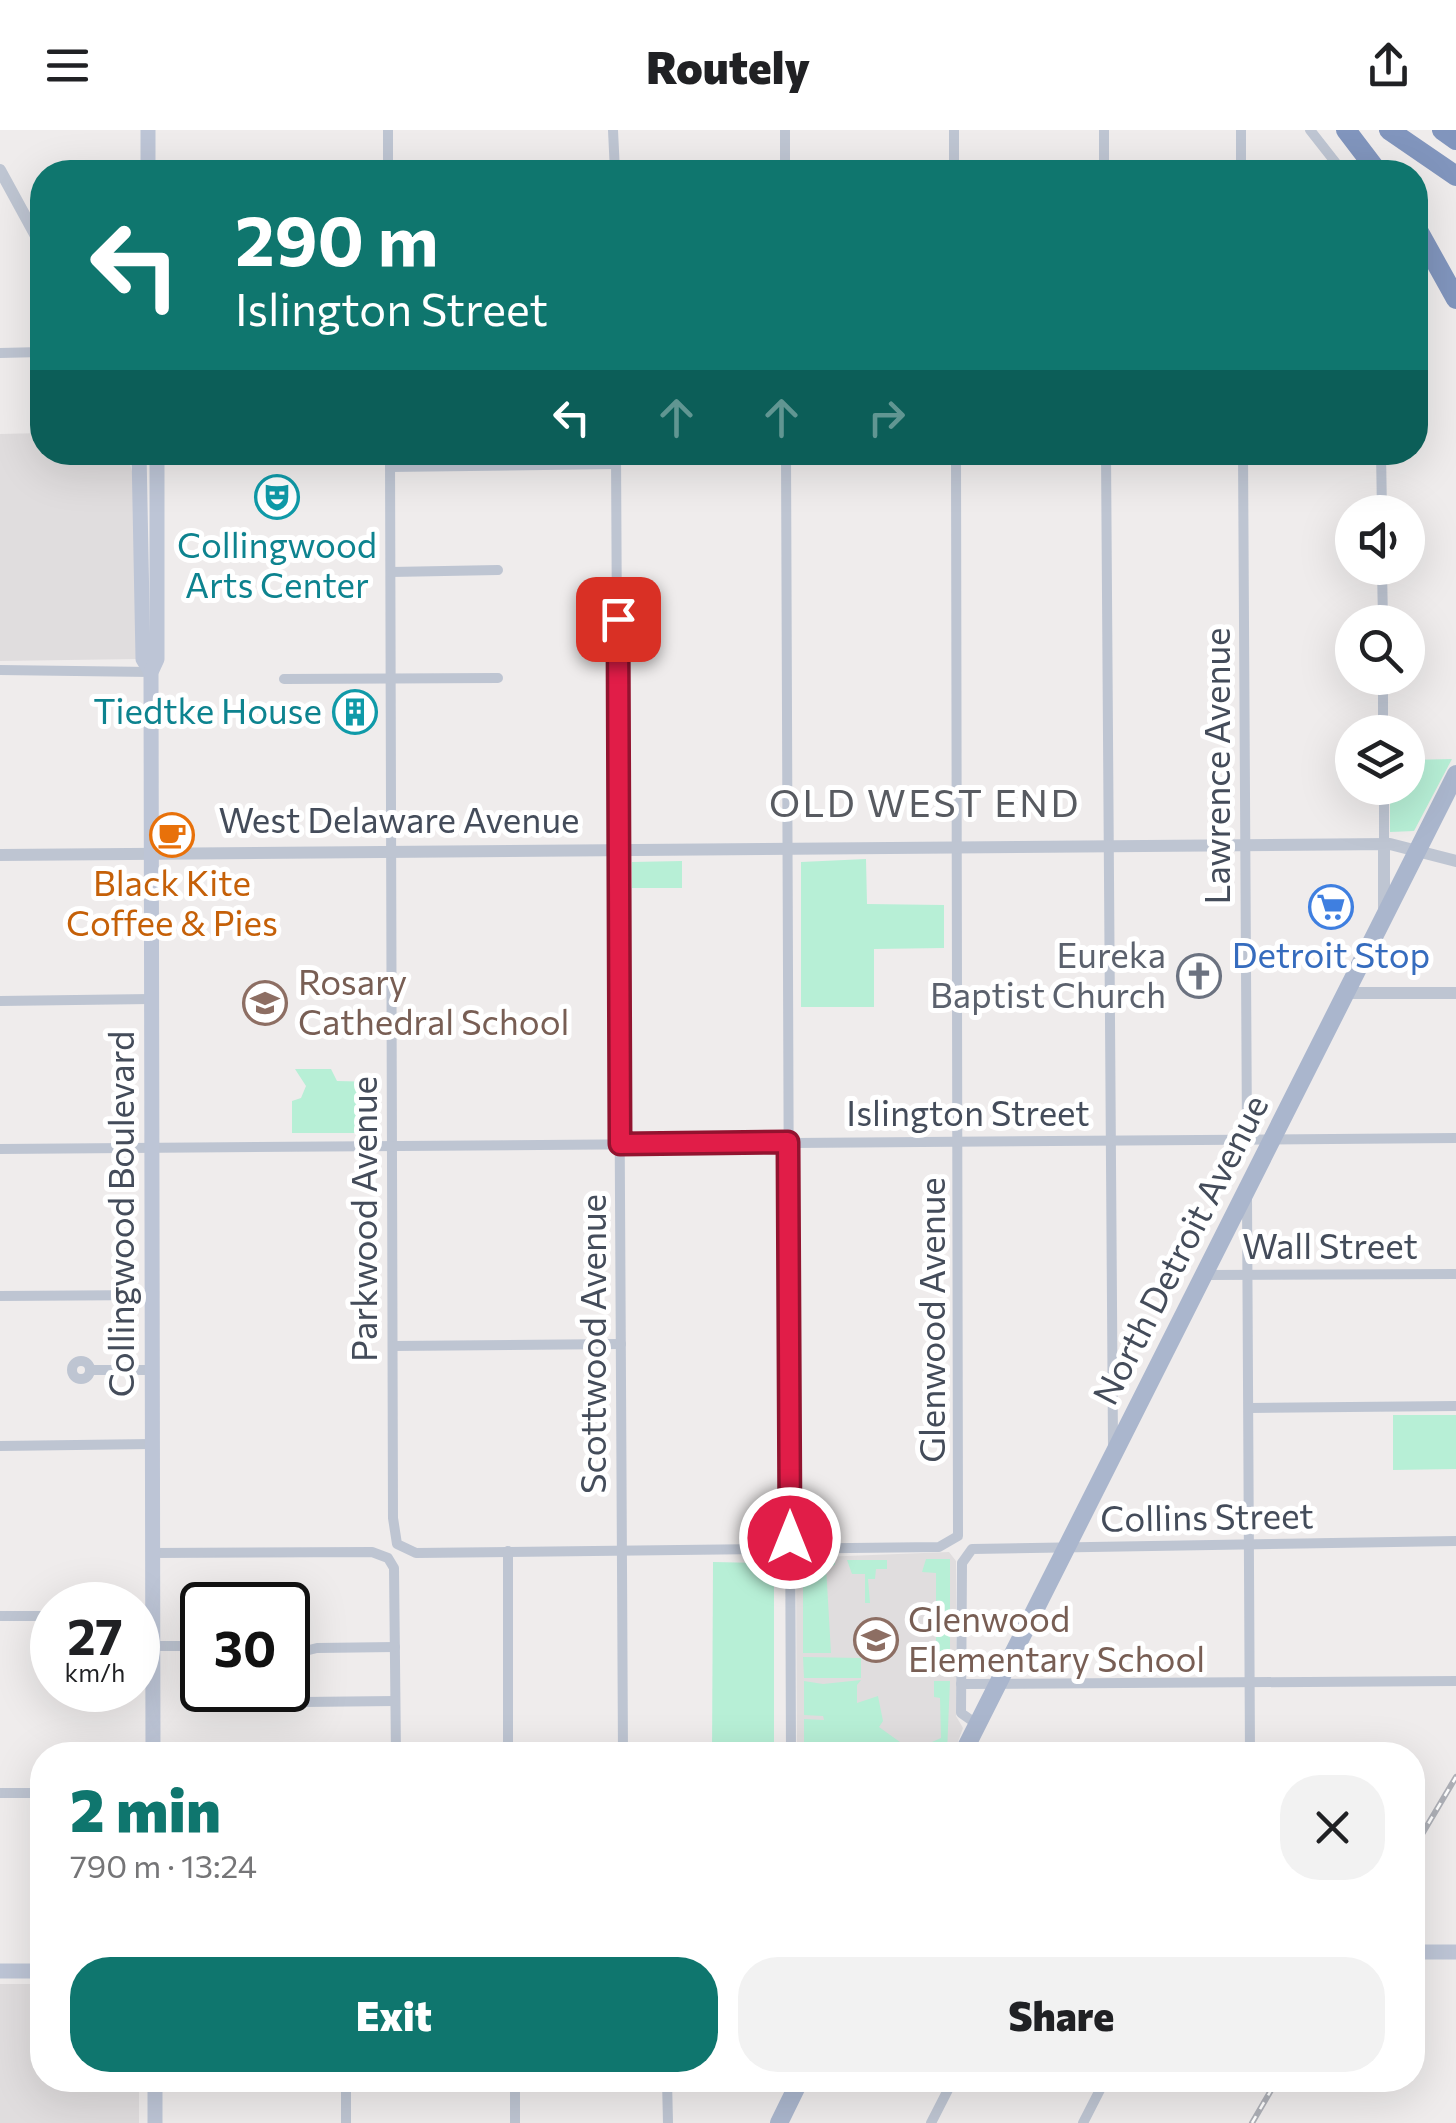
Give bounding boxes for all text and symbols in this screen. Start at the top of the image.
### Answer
icon: menu [40,38,95,93]
text: Routely [646,38,810,93]
icon: share [1361,38,1416,93]
text: 290 m [235,195,439,280]
icon: left [70,200,200,330]
text: Islington Street [235,280,548,335]
icon: left [544,390,599,445]
icon: ahead [649,390,704,445]
icon: ahead [754,390,809,445]
icon: right [859,390,914,445]
theatre icon: Collingwood Arts Center [254,474,300,520]
map controls [1335,495,1425,805]
button: sound [1335,495,1425,585]
place label: Collingwood Arts Center [177,522,377,605]
pin [576,577,661,662]
icon: arrive [591,592,646,647]
button: search [1335,605,1425,695]
street label: Lawrence Avenue [1194,627,1237,905]
place label: Tiedtke House [93,688,322,731]
building icon: Tiedtke House [332,689,378,735]
button: layers [1335,715,1425,805]
district label: OLD WEST END [769,778,1081,825]
street label: West Delaware Avenue [219,797,579,840]
cafe icon: Black Kite Coffee & Pies [149,812,195,858]
place label: Black Kite Coffee & Pies [66,860,278,943]
supermarket icon: Detroit Stop [1308,884,1354,930]
place label: Eureka Baptist Church [930,932,1166,1015]
place label: Detroit Stop [1232,932,1430,975]
church icon: Eureka Baptist Church [1176,953,1222,999]
place label: Rosary Cathedral School [298,959,570,1042]
school or university icon: Rosary Cathedral School [242,980,288,1026]
street label: Collingwood Boulevard [98,1031,141,1397]
street label: Parkwood Avenue [341,1076,384,1362]
street label: North Detroit Avenue [1082,1087,1276,1411]
street label: Islington Street [846,1090,1090,1133]
street label: Glenwood Avenue [909,1177,952,1463]
street label: Scottwood Avenue [570,1194,613,1494]
street label: Wall Street [1242,1223,1418,1266]
position arrow [738,1486,842,1590]
street label: Collins Street [1100,1492,1314,1539]
speed limit sign: 30 [180,1582,310,1712]
place label: Glenwood Elementary School [908,1596,1205,1679]
text: 27 [67,1604,123,1665]
school or university icon: Glenwood Elementary School [853,1617,899,1663]
text: km/h [65,1657,125,1687]
text: 2 min [70,1771,221,1844]
button: close [1280,1775,1385,1880]
text: 790 m · 13:24 [70,1845,257,1885]
button: Exit [70,1957,718,2072]
button: Share [738,1957,1385,2072]

